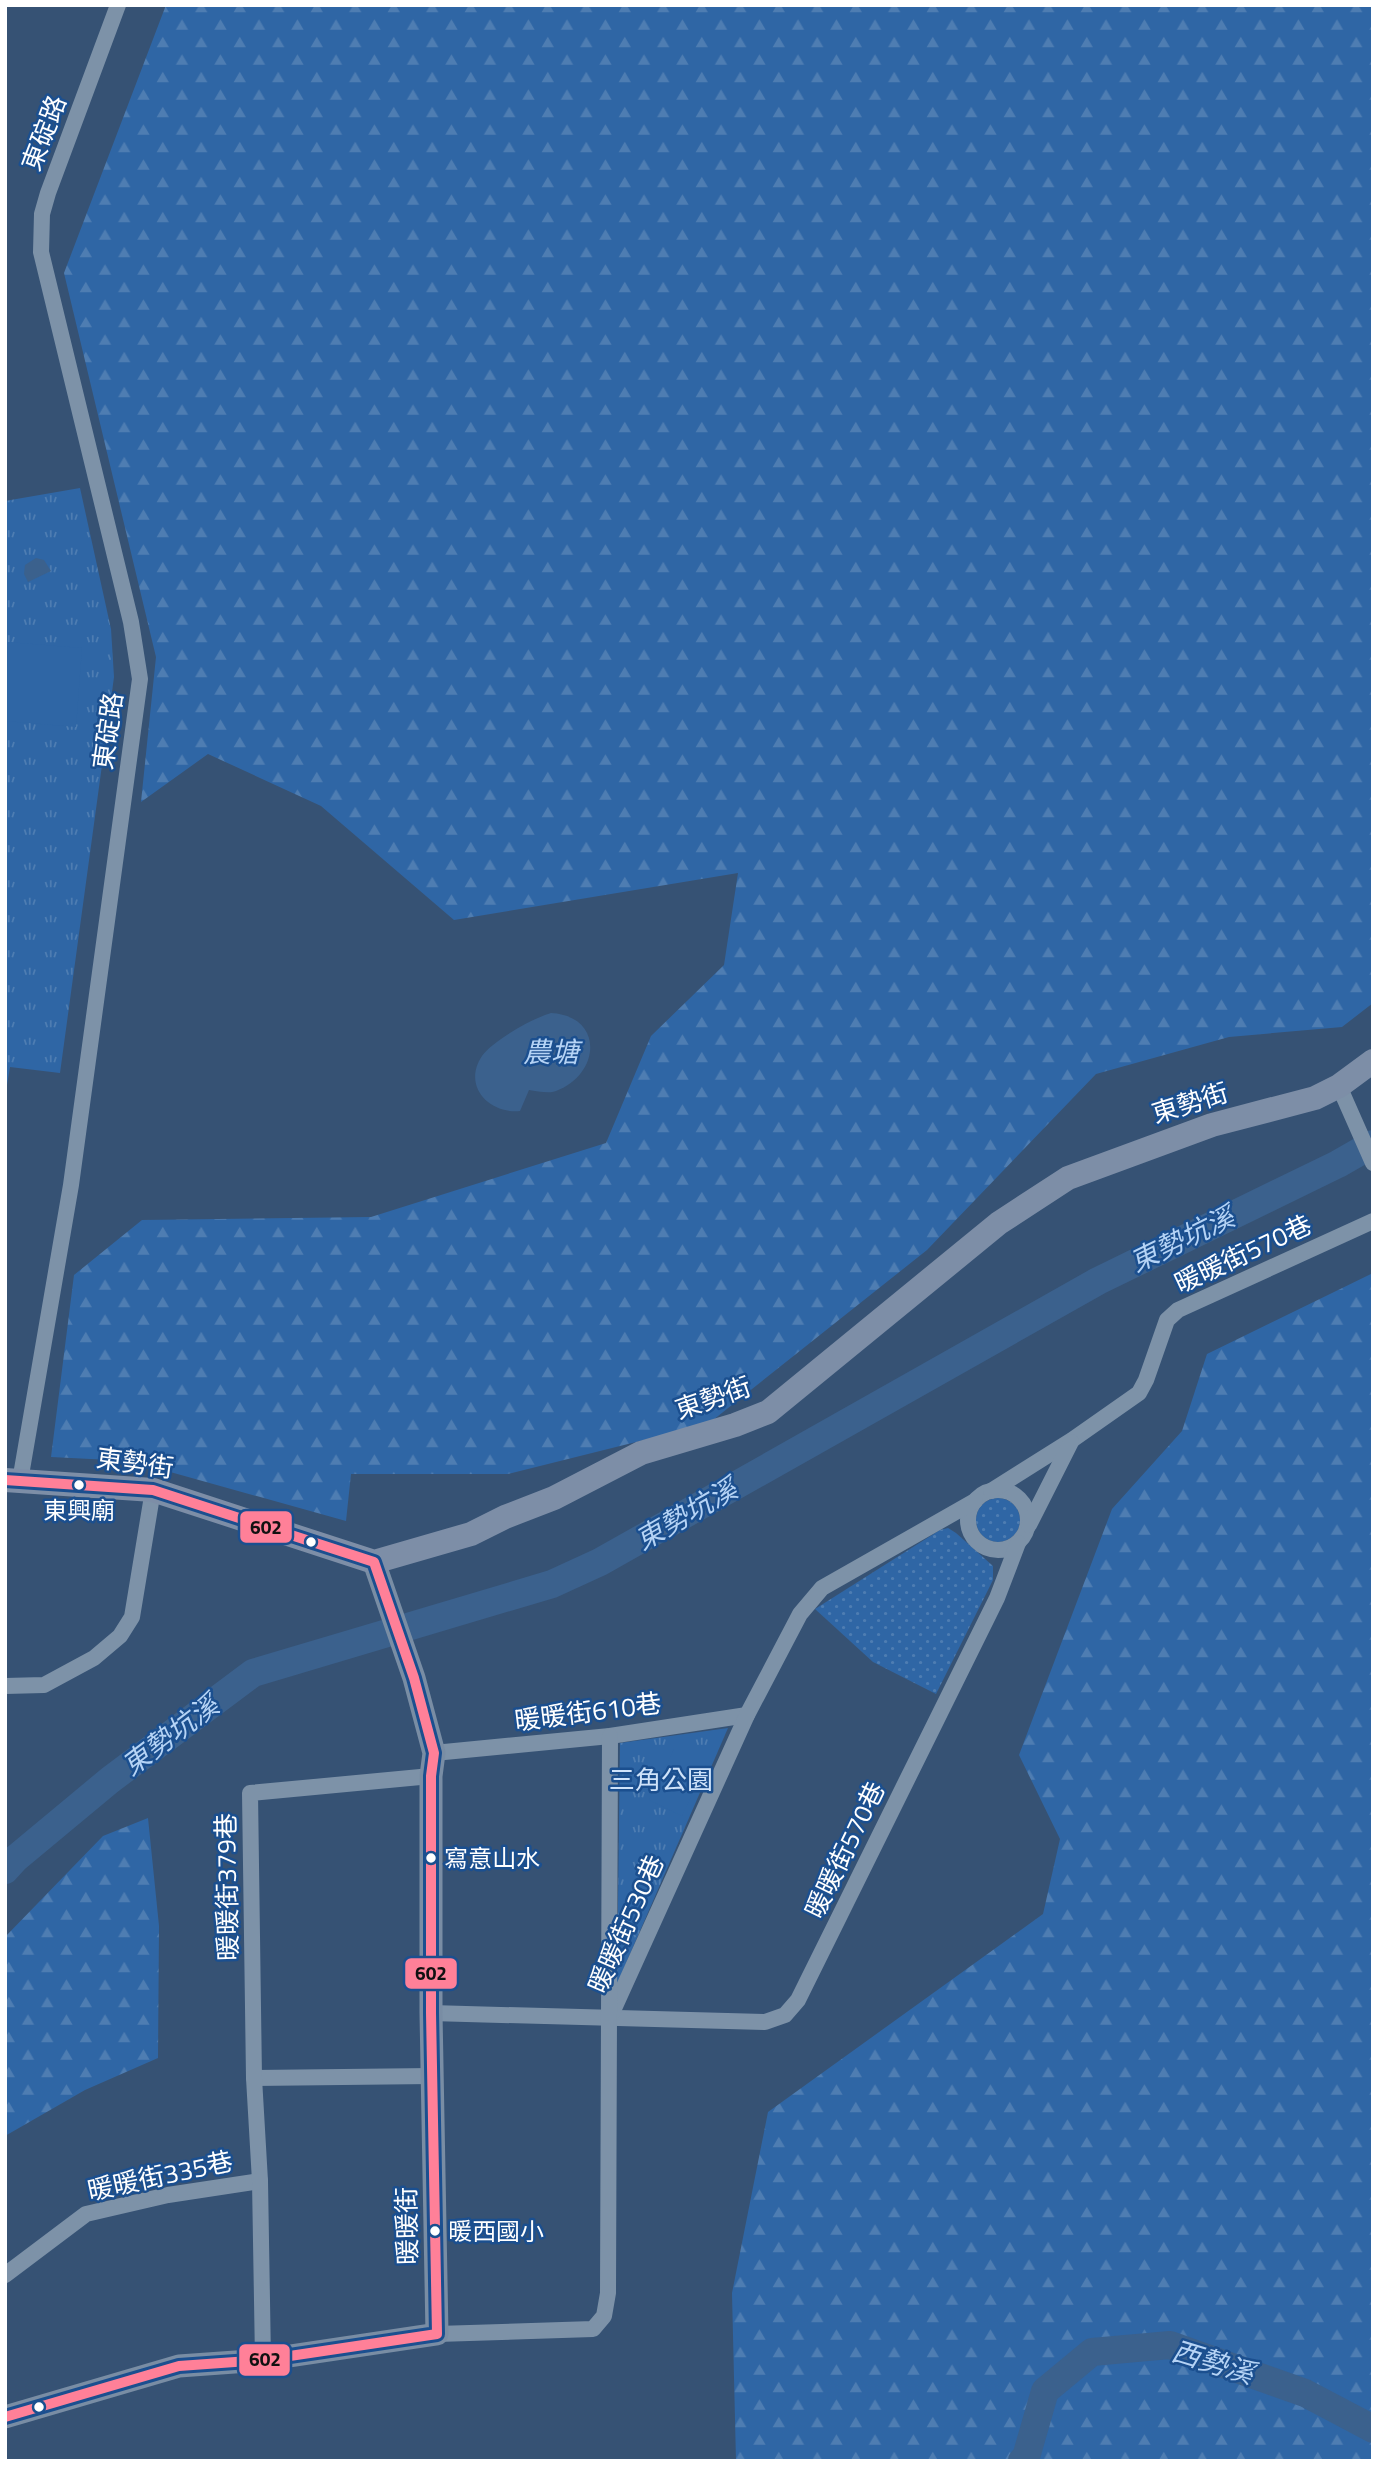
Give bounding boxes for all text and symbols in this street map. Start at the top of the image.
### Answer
street label: 東碇路 [11,89,76,176]
street label: 東碇路 [83,690,132,772]
water label: 農塘 [523,1030,583,1073]
street label: 東勢街 [1147,1072,1233,1133]
water label: 東勢坑溪 [1122,1193,1245,1282]
street label: 暖暖街570巷 [1168,1205,1318,1302]
street label: 東勢街 [670,1366,756,1429]
street label: 東勢街 [94,1438,176,1487]
water label: 東勢坑溪 [626,1465,748,1560]
marker: 東興廟 [72,1478,86,1492]
place label: 東興廟 [43,1492,115,1528]
line badge: 602 [239,1510,293,1544]
text: 602 [250,1512,282,1541]
unlabelled marker [304,1535,318,1549]
water label: 東勢坑溪 [112,1681,231,1785]
street label: 暖暖街610巷 [512,1683,664,1740]
park label: 三角公園 [609,1760,713,1799]
street label: 暖暖街570巷 [795,1775,894,1925]
street label: 暖暖街379巷 [206,1813,247,1961]
place label: 寫意山水 [444,1840,540,1876]
street label: 暖暖街530巷 [578,1848,673,1999]
marker: 寫意山水 [424,1851,438,1865]
line badge: 602 [404,1957,458,1990]
text: 602 [415,1958,447,1987]
street label: 暖暖街335巷 [84,2141,236,2210]
street label: 暖暖街 [386,2187,427,2265]
place label: 暖西國小 [448,2213,544,2249]
marker: 暖西國小 [428,2224,442,2238]
water label: 西勢溪 [1167,2329,1263,2396]
line badge: 602 [238,2343,291,2377]
text: 602 [249,2344,281,2373]
unlabelled marker [32,2400,46,2414]

